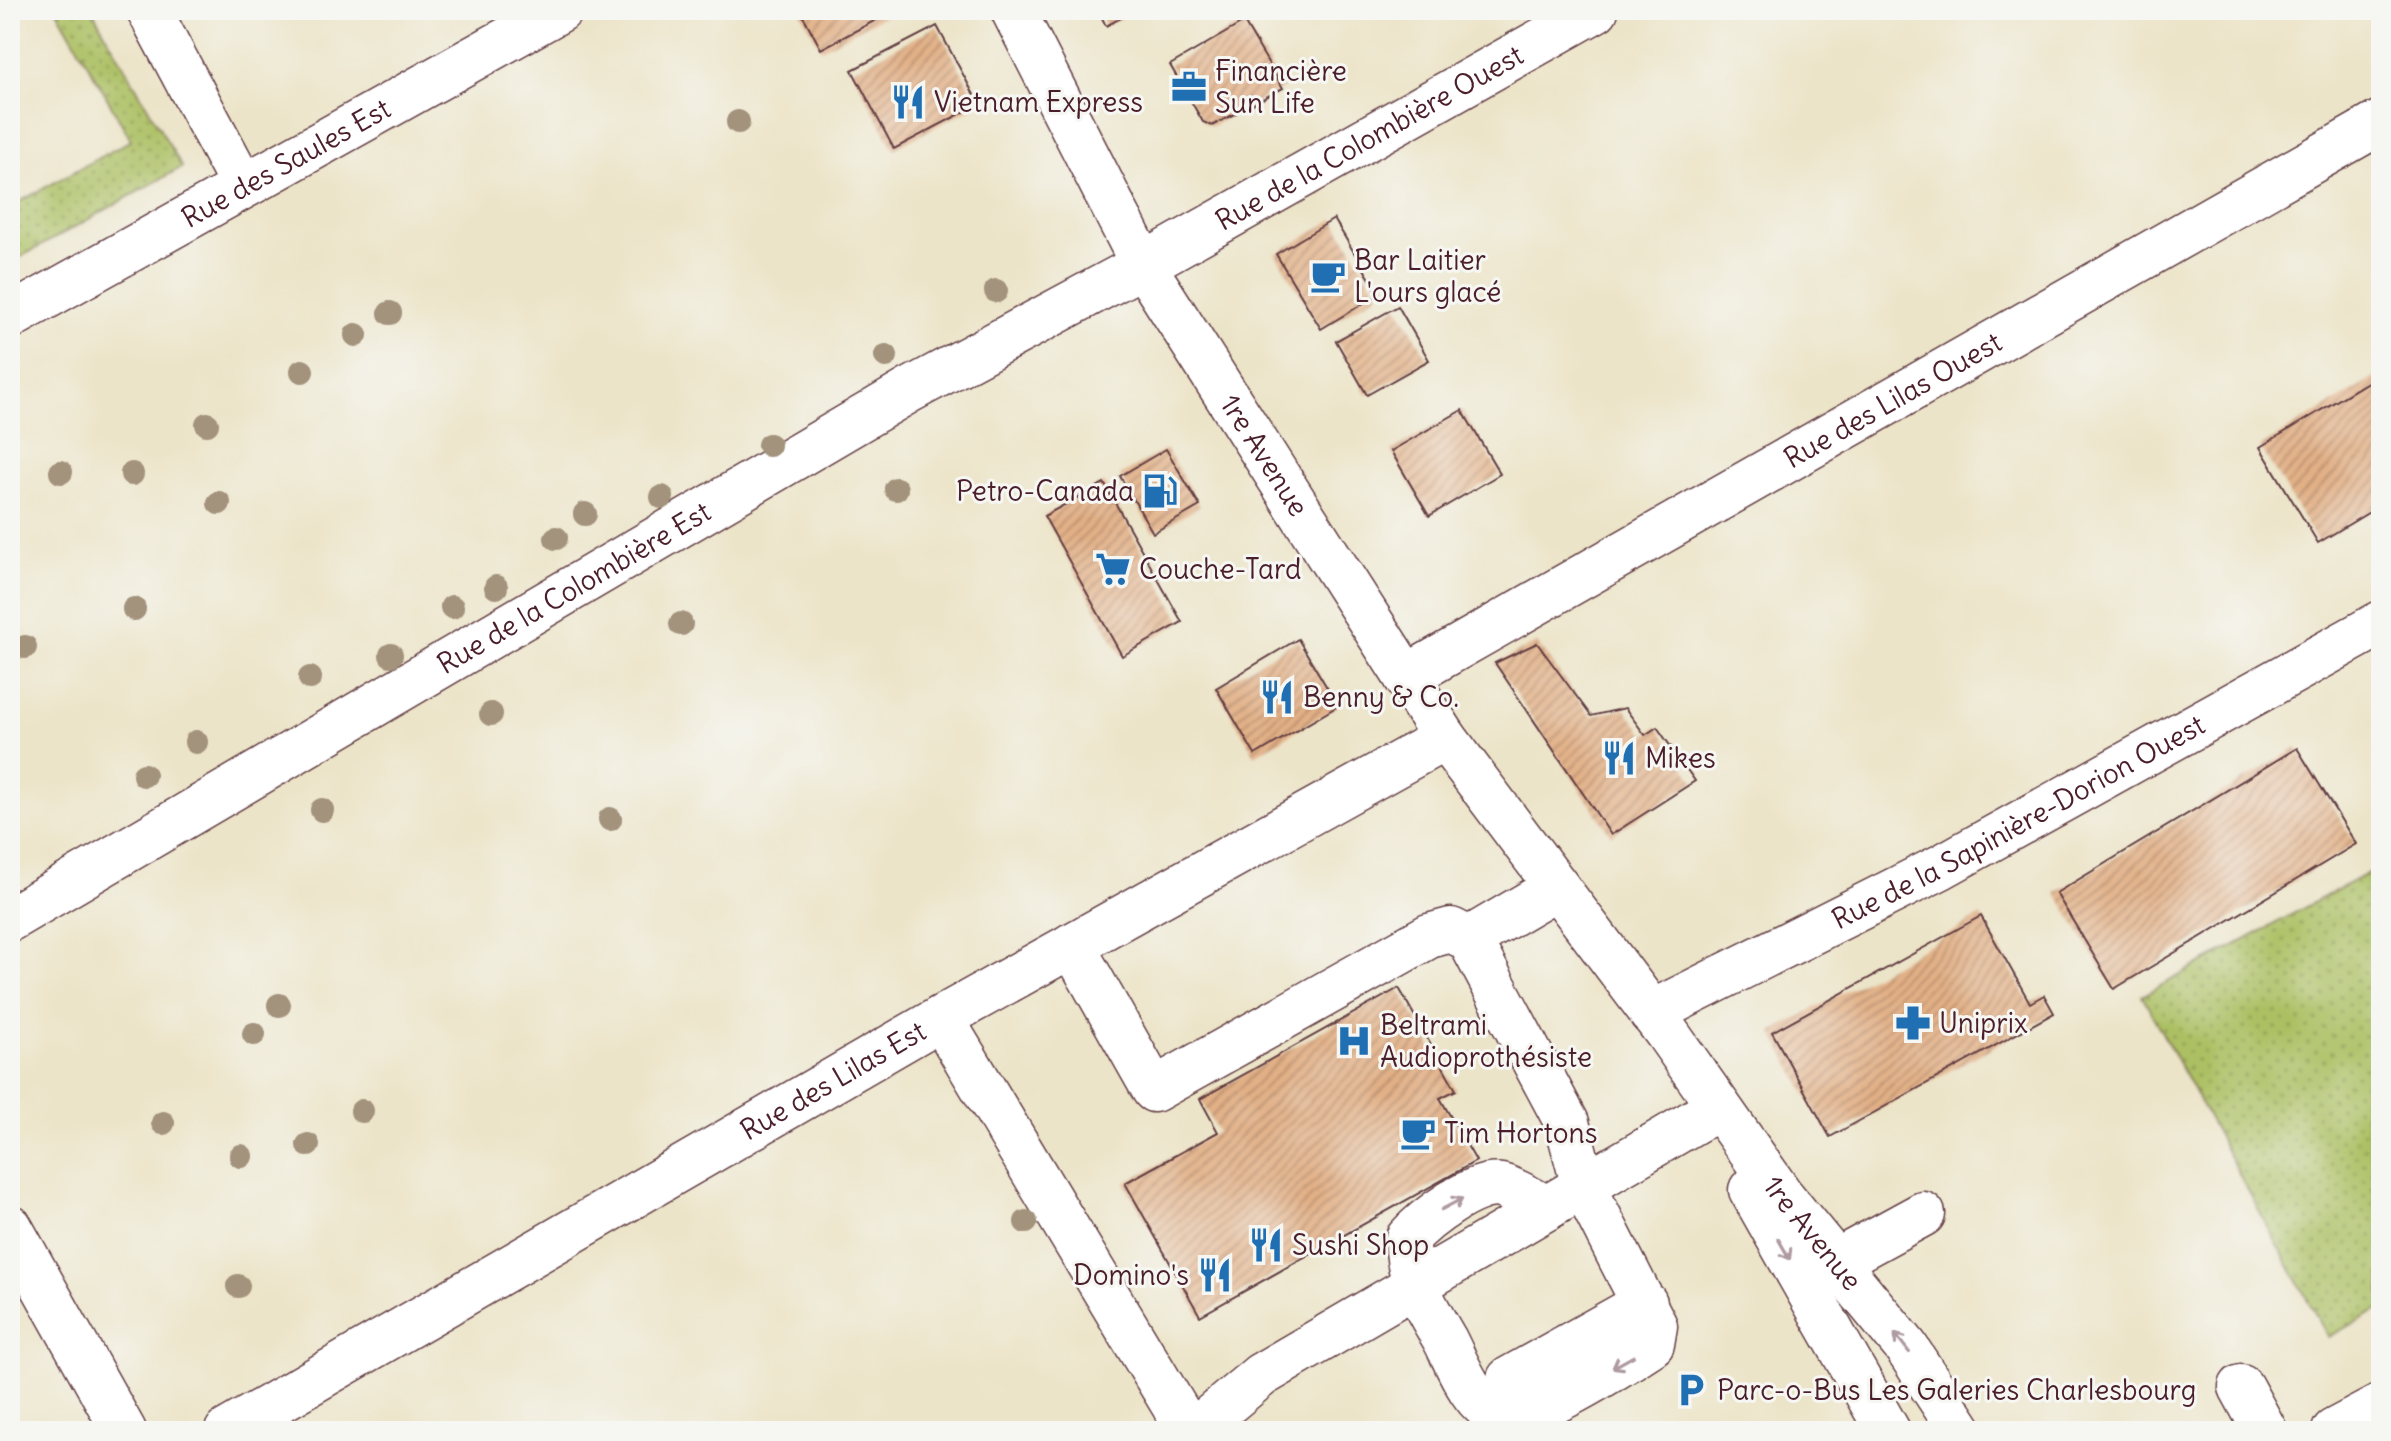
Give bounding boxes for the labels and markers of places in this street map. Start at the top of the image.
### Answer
place label: Financière Sun Life [1215,53,1347,121]
office icon: Financière Sun Life [1170,68,1208,106]
restaurant icon: Vietnam Express [889,83,927,121]
place label: Vietnam Express [934,84,1143,120]
place label: Bar Laitier L'ours glacé [1354,242,1501,310]
cafe icon: Bar Laitier L'ours glacé [1309,257,1347,295]
fuel station icon: Petro-Canada [1141,472,1179,510]
place label: Petro-Canada [956,473,1134,509]
supermarket icon: Couche-Tard [1094,550,1132,588]
place label: Couche-Tard [1139,551,1302,587]
restaurant icon: Benny & Co. [1258,678,1296,716]
place label: Benny & Co. [1303,679,1459,715]
restaurant icon: Mikes [1600,739,1638,777]
place label: Mikes [1645,740,1716,776]
pharmacy icon: Uniprix [1894,1004,1932,1042]
place label: Uniprix [1939,1005,2028,1041]
place label: Beltrami Audioprothésiste [1380,1007,1592,1075]
hospital icon: Beltrami Audioprothésiste [1335,1022,1373,1060]
cafe icon: Tim Hortons [1399,1114,1437,1152]
place label: Tim Hortons [1444,1115,1598,1151]
restaurant icon: Sushi Shop [1247,1226,1285,1264]
place label: Sushi Shop [1292,1227,1429,1263]
restaurant icon: Domino's [1196,1256,1234,1294]
place label: Domino's [1073,1257,1189,1293]
parking icon: Parc-o-Bus Les Galeries Charlesbourg [1672,1371,1710,1409]
place label: Parc-o-Bus Les Galeries Charlesbourg [1717,1372,2196,1408]

